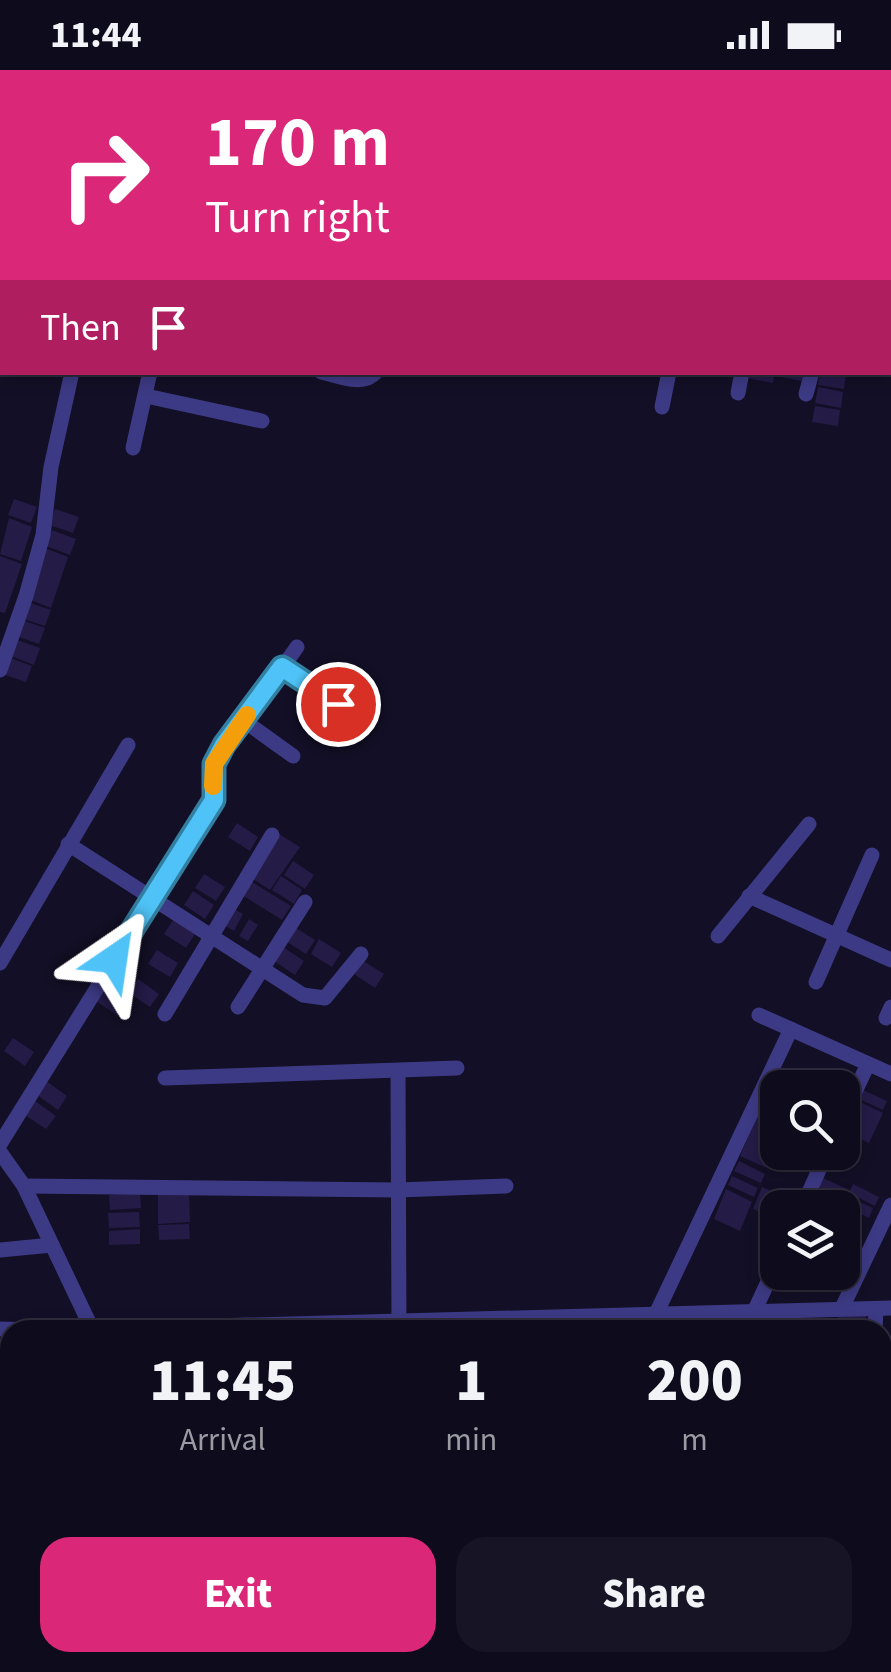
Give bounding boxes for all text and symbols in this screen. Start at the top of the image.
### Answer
text: 11:44 [50,8,142,62]
text: 170 m [205,93,390,193]
icon: right [40,110,170,240]
text: Turn right [205,186,390,250]
icon: arrive [141,300,196,355]
text: Then [40,301,121,355]
pin [296,662,381,747]
icon: arrive [311,677,366,732]
position arrow [62,907,166,1011]
map controls [760,1070,860,1290]
button: search [760,1070,860,1170]
button: layers [760,1190,860,1290]
text: 11:45 [149,1339,296,1424]
text: 1 [455,1339,487,1424]
text: 200 [647,1339,743,1424]
text: Arrival [180,1417,266,1463]
text: min [445,1417,497,1463]
text: m [681,1417,708,1463]
button: Exit [40,1537,436,1652]
button: Share [456,1537,852,1652]

